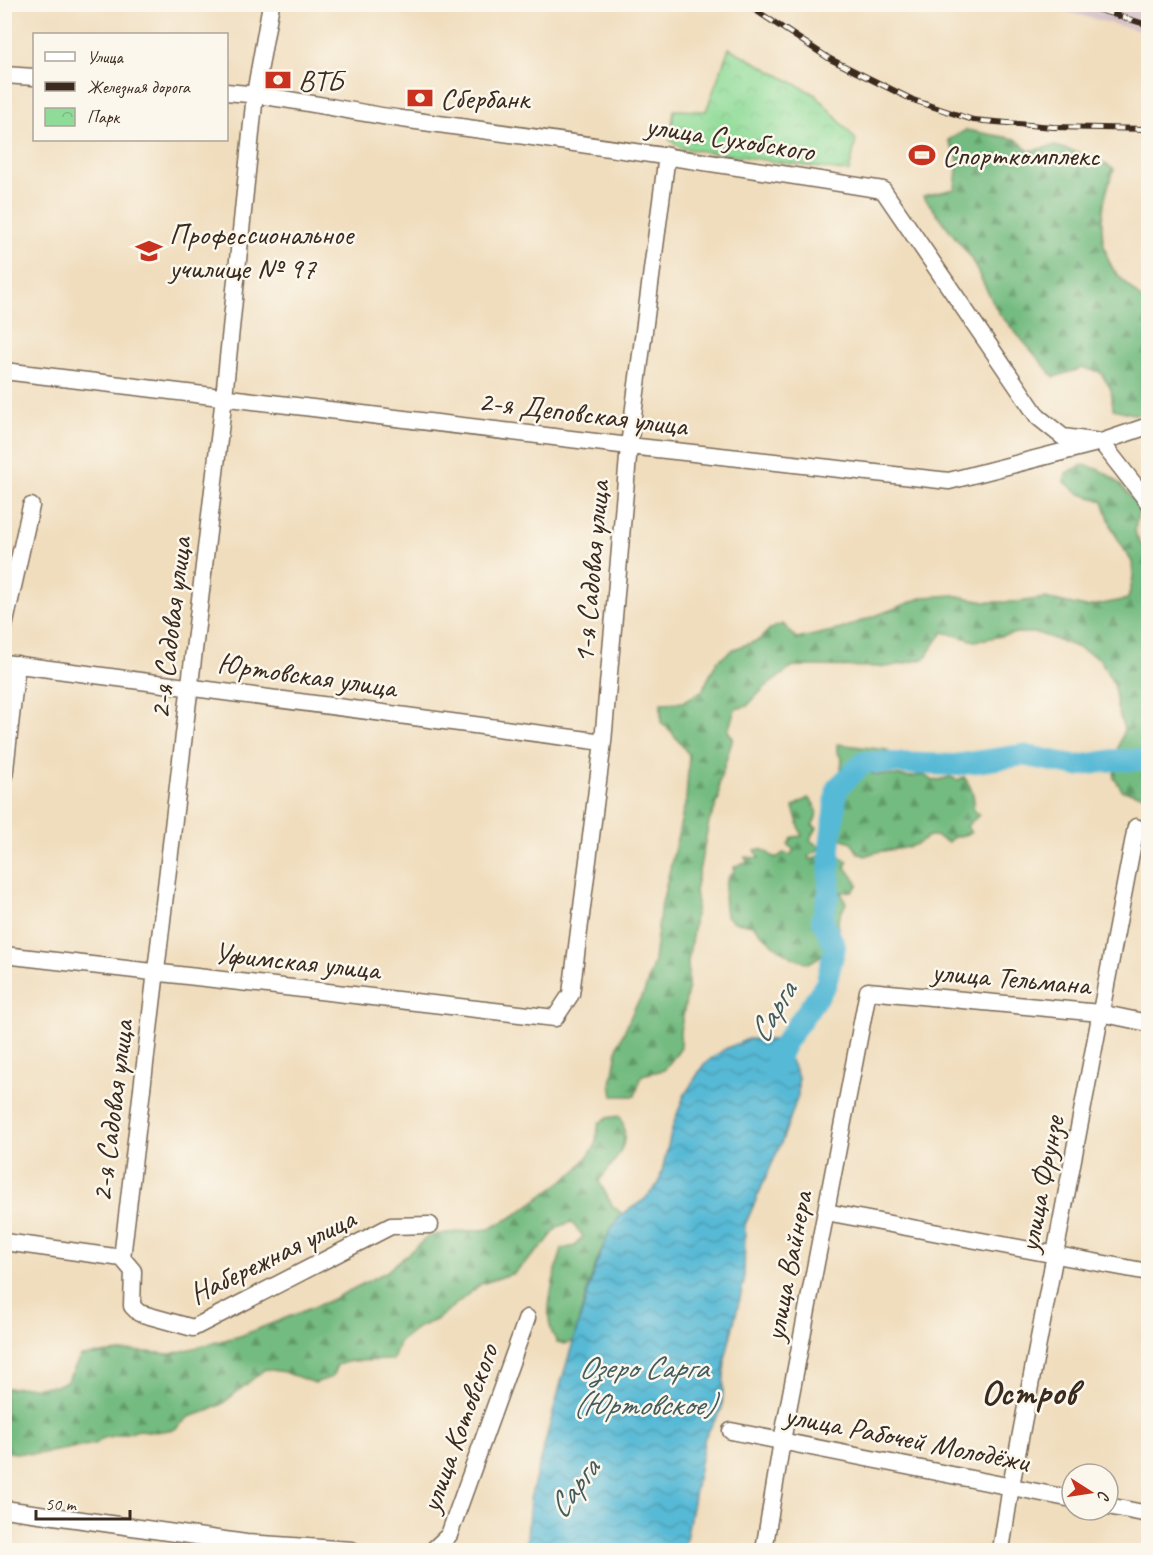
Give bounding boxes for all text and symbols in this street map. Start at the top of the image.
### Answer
legend [33,33,228,141]
text: Улица [87,46,124,68]
place label: ВТБ [298,61,347,99]
bank icon: ВТБ [263,65,293,95]
text: Железная дорога [87,76,191,99]
place label: Сбербанк [440,79,531,117]
bank icon: Сбербанк [405,83,435,113]
text: Парк [87,106,121,128]
street label: улица Сухобского [641,106,818,170]
place label: Спорткомплекс [942,136,1100,174]
sports icon: Спорткомплекс [907,140,937,170]
place label: Профессиональное училище № 97 [167,215,355,287]
school or university icon: Профессиональное училище № 97 [134,236,164,266]
street label: 2-я Деповская улица [476,381,692,445]
street label: 1-я Садовая улица [564,477,618,665]
street label: 2-я Садовая улица [140,533,200,721]
street label: Юртовская улица [215,644,401,707]
street label: Уфимская улица [212,933,384,989]
street label: улица Тельмана [928,952,1094,1004]
water label: Сарга [739,972,808,1050]
street label: 2-я Садовая улица [82,1016,142,1204]
street label: улица Фрунзе [1009,1111,1073,1257]
street label: улица Вайнера [755,1186,821,1346]
street label: Набережная улица [183,1199,363,1313]
street label: улица Котовского [410,1338,507,1519]
water label: Озеро Сарга (Юртовское) [572,1347,720,1425]
district label: Остров [981,1369,1085,1415]
street label: улица Рабочей Молодёжи [780,1395,1034,1481]
water label: Сарга [538,1448,611,1526]
north arrow [1060,1462,1120,1522]
scale bar [36,1483,130,1521]
text: С [1093,1489,1114,1503]
text: 50 m [45,1493,78,1515]

